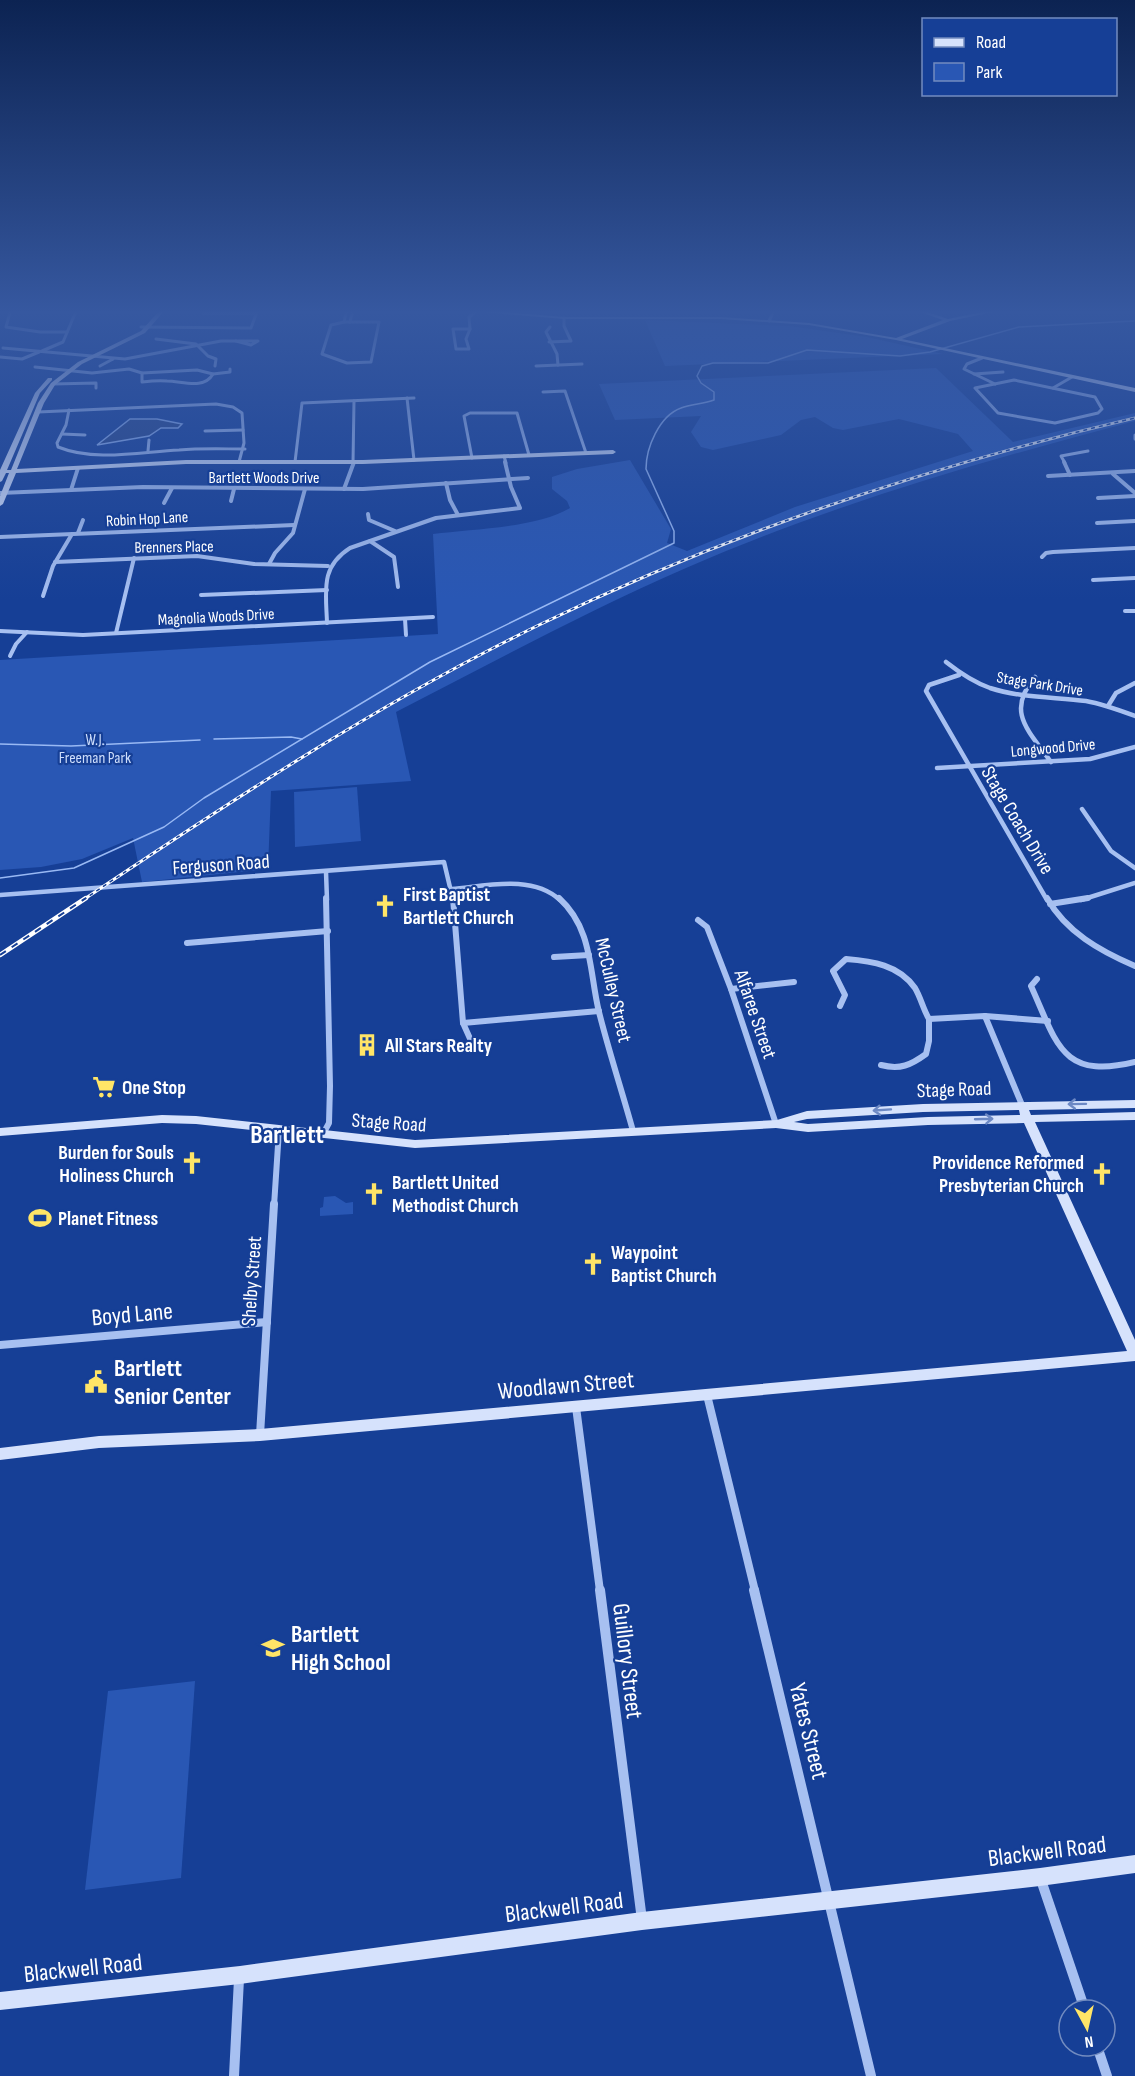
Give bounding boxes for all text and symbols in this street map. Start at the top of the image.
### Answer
legend [922,18,1117,96]
text: Road [976,32,1006,53]
text: Park [976,62,1002,83]
street label: Bartlett Woods Drive [209,469,319,488]
street label: Robin Hop Lane [106,508,189,531]
street label: Brenners Place [134,537,214,558]
street label: Magnolia Woods Drive [157,605,275,630]
street label: Stage Park Drive [995,668,1084,701]
park label: W.J. Freeman Park [59,731,131,768]
street label: Longwood Drive [1010,735,1096,762]
street label: Stage Coach Drive [976,762,1059,879]
street label: Ferguson Road [172,850,270,880]
place label: First Baptist Bartlett Church [403,883,514,930]
church icon: First Baptist Bartlett Church [372,893,398,919]
street label: McCulley Street [589,936,637,1045]
street label: Alfaree Street [728,966,781,1062]
building icon: All Stars Realty [354,1032,380,1058]
place label: All Stars Realty [384,1034,493,1058]
supermarket icon: One Stop [91,1074,117,1100]
place label: One Stop [122,1076,186,1100]
street label: Stage Road [916,1077,992,1103]
one-way arrow [1067,1099,1087,1110]
one-way arrow [872,1105,892,1116]
street label: Stage Road [351,1108,427,1138]
one-way arrow [973,1113,993,1125]
district label: Bartlett [250,1120,324,1151]
place label: Burden for Souls Holiness Church [58,1141,174,1188]
church icon: Burden for Souls Holiness Church [179,1150,205,1176]
place label: Providence Reformed Presbyterian Church [932,1151,1084,1198]
church icon: Providence Reformed Presbyterian Church [1089,1161,1115,1187]
place label: Bartlett United Methodist Church [392,1171,519,1218]
church icon: Bartlett United Methodist Church [361,1181,387,1207]
sports icon: Planet Fitness [27,1205,53,1231]
place label: Planet Fitness [58,1207,158,1231]
street label: Shelby Street [237,1235,267,1327]
place label: Waypoint Baptist Church [611,1241,717,1288]
church icon: Waypoint Baptist Church [580,1251,606,1277]
street label: Boyd Lane [90,1297,174,1332]
place label: Bartlett Senior Center [114,1354,231,1411]
street label: Woodlawn Street [497,1365,636,1406]
public building icon: Bartlett Senior Center [83,1369,109,1395]
street label: Guillory Street [606,1602,649,1721]
place label: Bartlett High School [291,1620,391,1677]
school or university icon: Bartlett High School [260,1635,286,1661]
street label: Yates Street [783,1680,834,1782]
street label: Blackwell Road [986,1830,1108,1873]
street label: Blackwell Road [503,1886,625,1929]
street label: Blackwell Road [22,1948,144,1989]
north arrow [1057,1998,1117,2058]
text: N [1083,2031,1094,2051]

